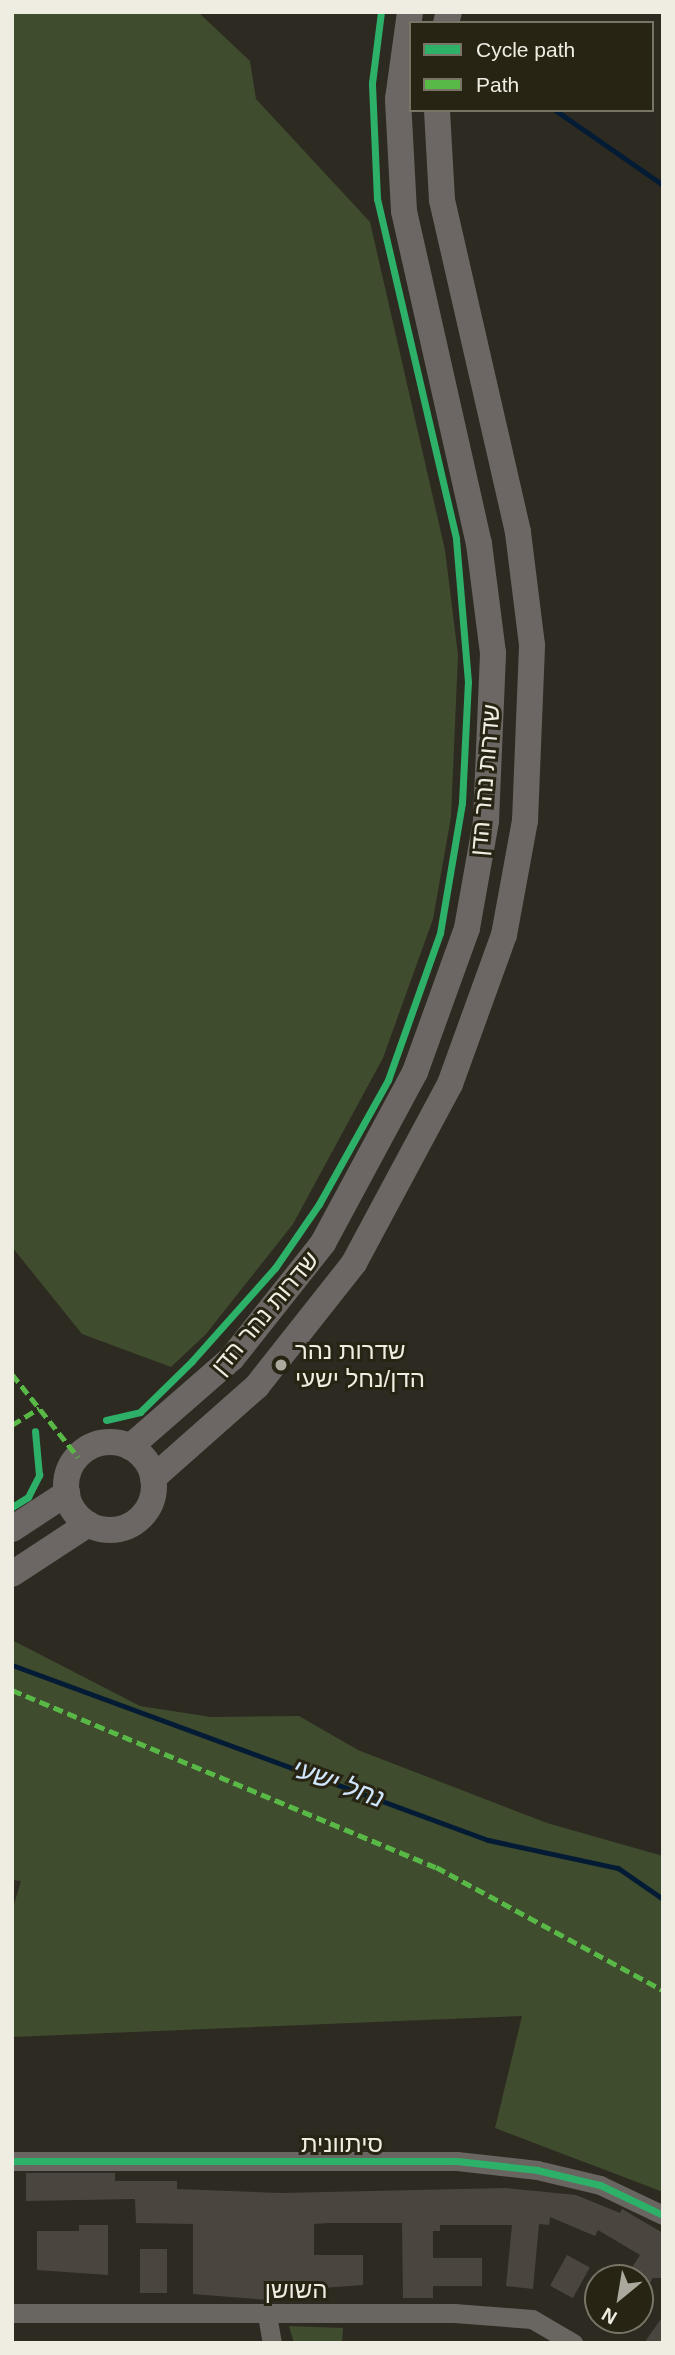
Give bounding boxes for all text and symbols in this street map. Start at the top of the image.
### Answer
legend [409,21,654,112]
text: Cycle path [476,38,575,61]
text: Path [476,73,519,96]
street label: שדרות נהר הדן [464,703,506,857]
street label: שדרות נהר הדן [205,1246,325,1380]
place label: שדרות נהר הדן/נחל ישעי [295,1337,425,1393]
marker: שדרות נהר הדן/נחל ישעי [273,1357,289,1373]
water label: נחל ישעי [288,1753,388,1815]
street label: סיתוונית [301,2130,383,2158]
north arrow [584,2264,654,2334]
street label: השושן [265,2276,327,2304]
text: N [598,2303,620,2328]

